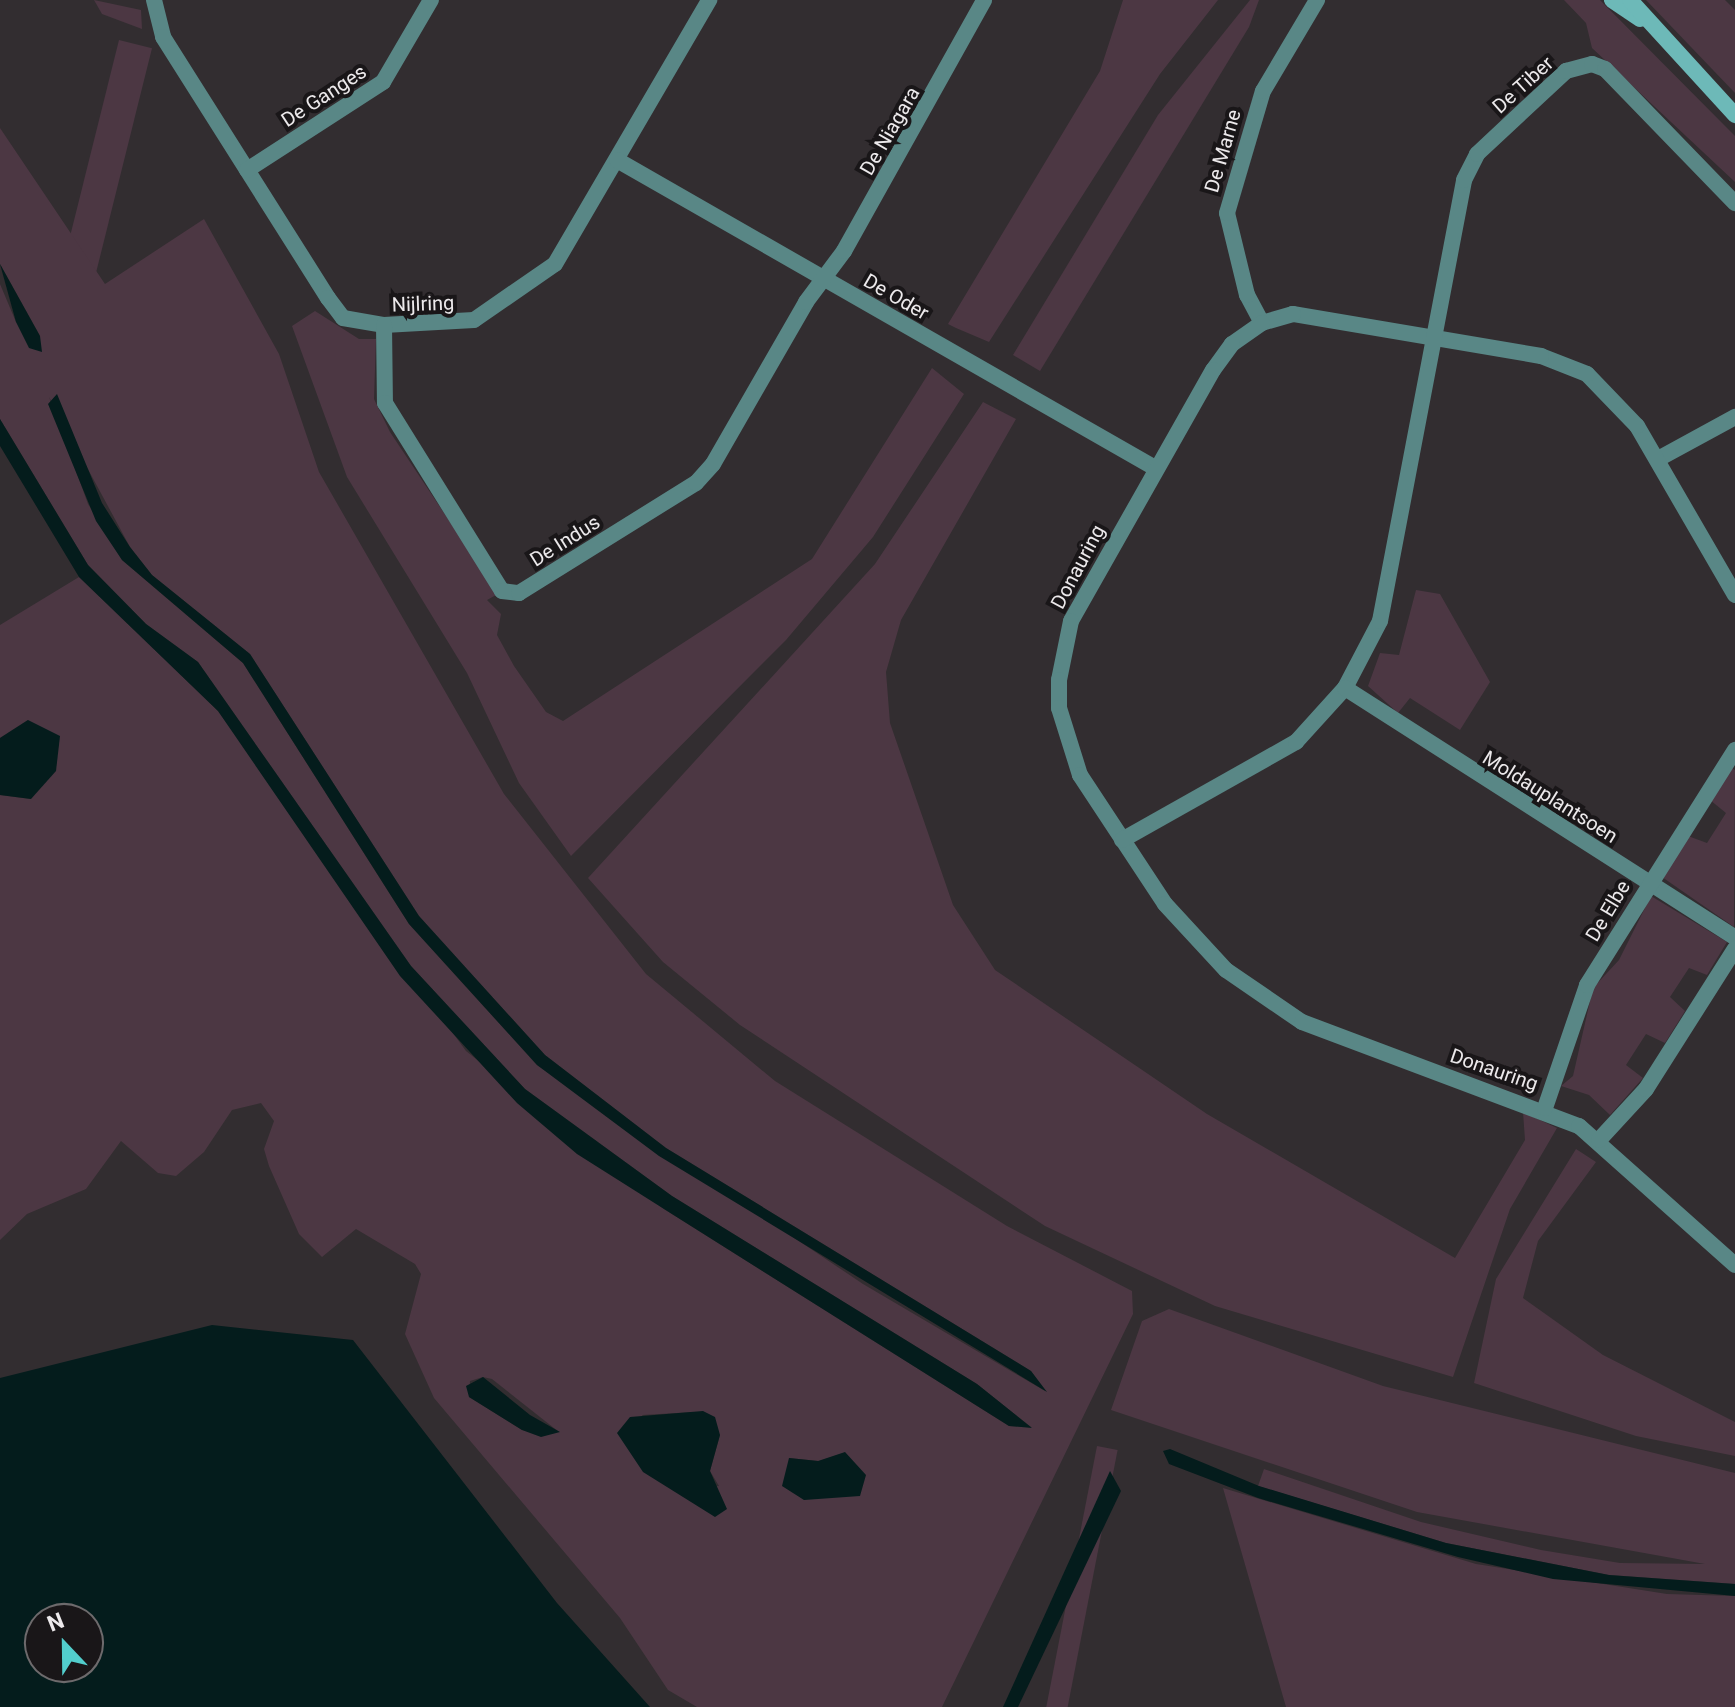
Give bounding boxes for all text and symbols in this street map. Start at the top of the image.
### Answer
street label: De Tiber [1487,51,1559,119]
street label: De Ganges [277,60,371,132]
street label: De Niagara [855,83,925,179]
street label: De Marne [1200,107,1246,195]
street label: De Oder [859,269,933,325]
street label: Nijlring [391,291,455,317]
street label: De Indus [526,510,604,572]
street label: Donauring [1046,521,1110,613]
street label: Moldauplantsoen [1478,746,1622,848]
street label: De Elbe [1581,876,1635,946]
street label: Donauring [1447,1044,1541,1096]
north arrow [24,1603,104,1683]
text: N [44,1608,67,1637]

